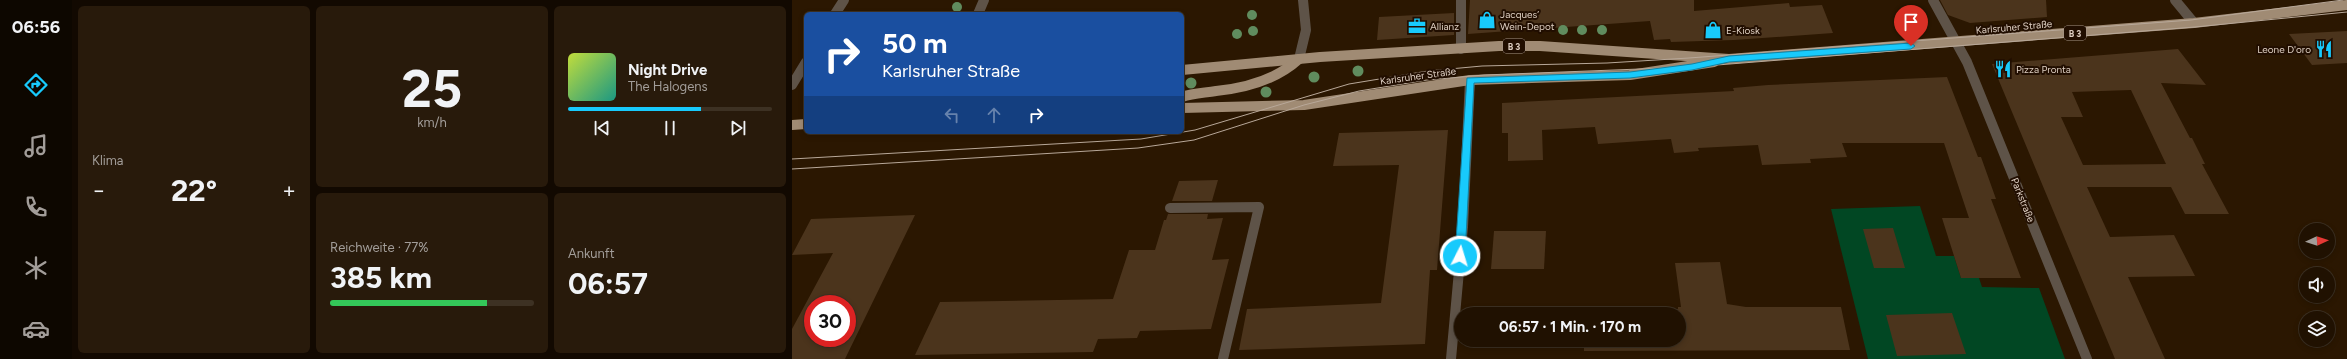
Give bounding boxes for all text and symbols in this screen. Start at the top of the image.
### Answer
pin [1894,5,1928,46]
place label: Jacques’ Wein-Depot [1500,8,1555,33]
shop icon: Jacques’ Wein-Depot [1477,10,1497,30]
icon: arrive [1900,11,1922,33]
text: 06:56 [12,16,60,38]
office icon: Allianz [1407,16,1427,36]
street label: Karlsruher Straße [1975,17,2053,37]
place label: Allianz [1430,20,1459,33]
shop icon: E-Kiosk [1703,20,1723,40]
place label: E-Kiosk [1726,24,1760,37]
text: 50 m [882,26,948,60]
road number: B 3 [2064,26,2086,40]
icon: right [816,28,868,80]
road number: B 3 [1503,39,1525,53]
restaurant icon: Leone D'oro [2314,39,2334,59]
place label: Leone D'oro [2257,43,2311,56]
text: 25 [402,58,462,120]
restaurant icon: Pizza Pronta [1993,59,2013,79]
text: Karlsruher Straße [882,60,1020,82]
text: Night Drive [628,61,707,79]
place label: Pizza Pronta [2016,63,2071,76]
street label: Karlsruher Straße [1379,64,1457,88]
icon: directions [22,71,50,99]
text: The Halogens [628,79,708,94]
icon: left [941,104,963,126]
icon: ahead [983,104,1005,126]
icon: right [1025,104,1047,126]
text: km/h [417,115,447,130]
icon: previous [591,117,613,139]
icon: pause [659,117,681,139]
icon: next [727,117,749,139]
icon: music [22,132,50,160]
text: Klima [92,153,124,168]
text: 22° [171,172,217,209]
street label: Parkstraße [2008,176,2038,225]
text: − [92,177,106,204]
text: + [282,177,296,204]
icon: phone [22,193,50,221]
north arrow [2299,223,2335,259]
map controls [2299,223,2335,347]
position arrow [1439,235,1481,277]
text: Reichweite · 77% [330,240,428,255]
text: Ankunft [568,246,615,261]
icon: climate [22,254,50,282]
text: 385 km [330,259,432,296]
text: 06:57 [568,265,648,302]
button: sound [2299,267,2335,303]
speed limit sign: 30 [804,295,856,347]
button: layers [2299,311,2335,347]
icon: car [22,315,50,343]
text: 06:57 · 1 Min. · 170 m [1499,318,1641,336]

